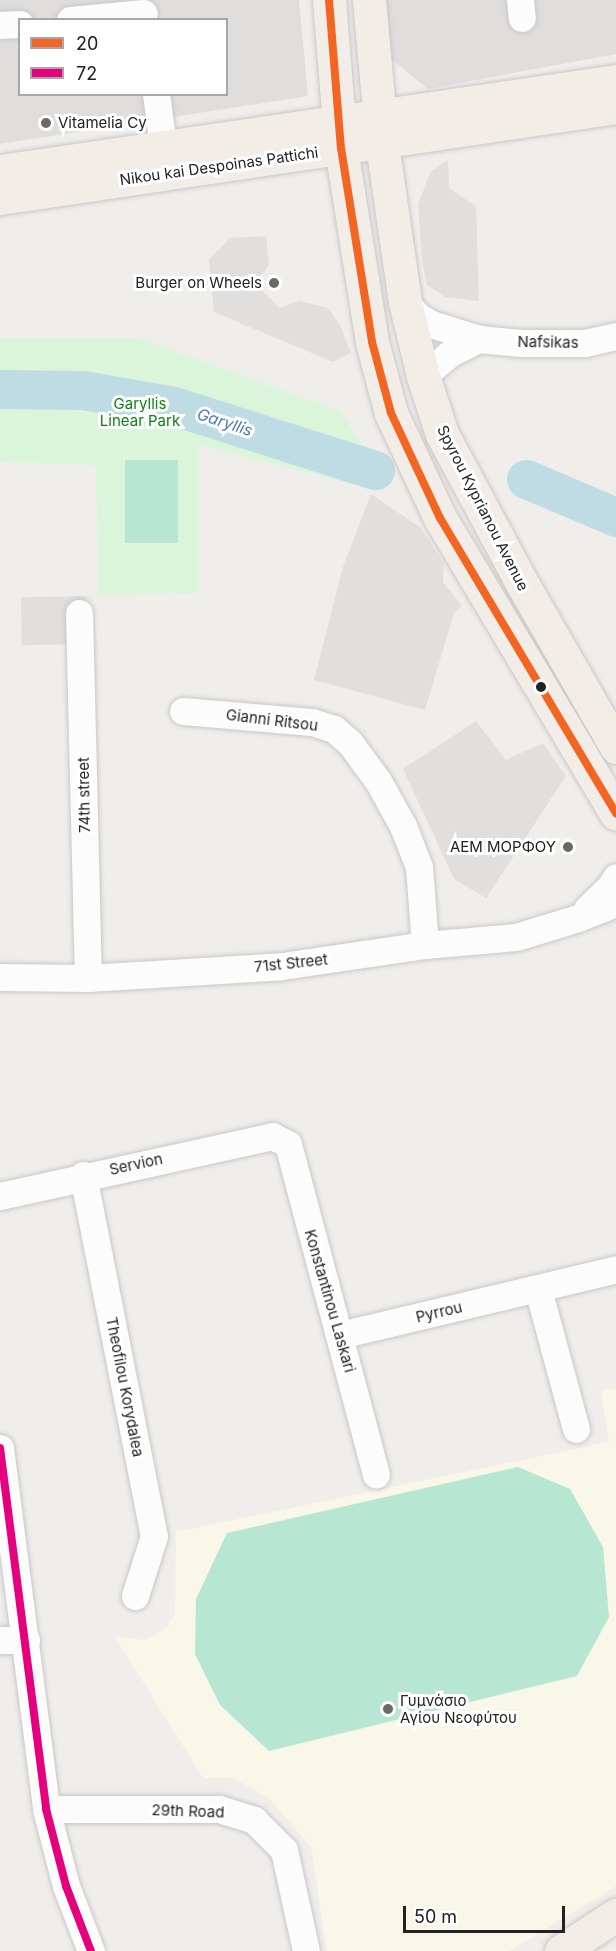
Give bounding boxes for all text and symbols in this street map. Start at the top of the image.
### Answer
legend [18,18,228,96]
text: 20 [76,33,98,54]
text: 72 [76,63,97,84]
place label: Vitamelia Cy [58,114,147,132]
marker: Vitamelia Cy [39,116,53,130]
street label: Nikou kai Despoinas Pattichi [119,143,319,189]
place label: Burger on Wheels [135,274,262,292]
marker: Burger on Wheels [267,276,281,290]
street label: Nafsikas [517,332,579,352]
park label: Garyllis Linear Park [100,394,180,429]
water label: Garyllis [195,404,255,440]
street label: Spyrou Kyprianou Avenue [433,422,533,594]
unlabelled marker [535,681,547,693]
street label: Gianni Ritsou [225,705,319,735]
street label: 74th street [74,757,94,833]
place label: ΑΕΜ ΜΟΡΦΟΥ [450,838,556,856]
marker: ΑΕΜ ΜΟΡΦΟΥ [561,840,575,854]
street label: 71st Street [253,950,329,976]
street label: Servion [108,1150,164,1178]
street label: Konstantinou Laskari [301,1227,359,1375]
street label: Pyrrou [414,1298,464,1326]
street label: Theofilou Korydalea [103,1315,147,1459]
place label: Γυμνάσιο Αγίου Νεοφύτου [400,1691,517,1726]
marker: Γυμνάσιο Αγίου Νεοφύτου [381,1702,395,1716]
street label: 29th Road [151,1801,225,1821]
scale bar [406,1894,568,1932]
text: 50 m [414,1906,457,1927]

